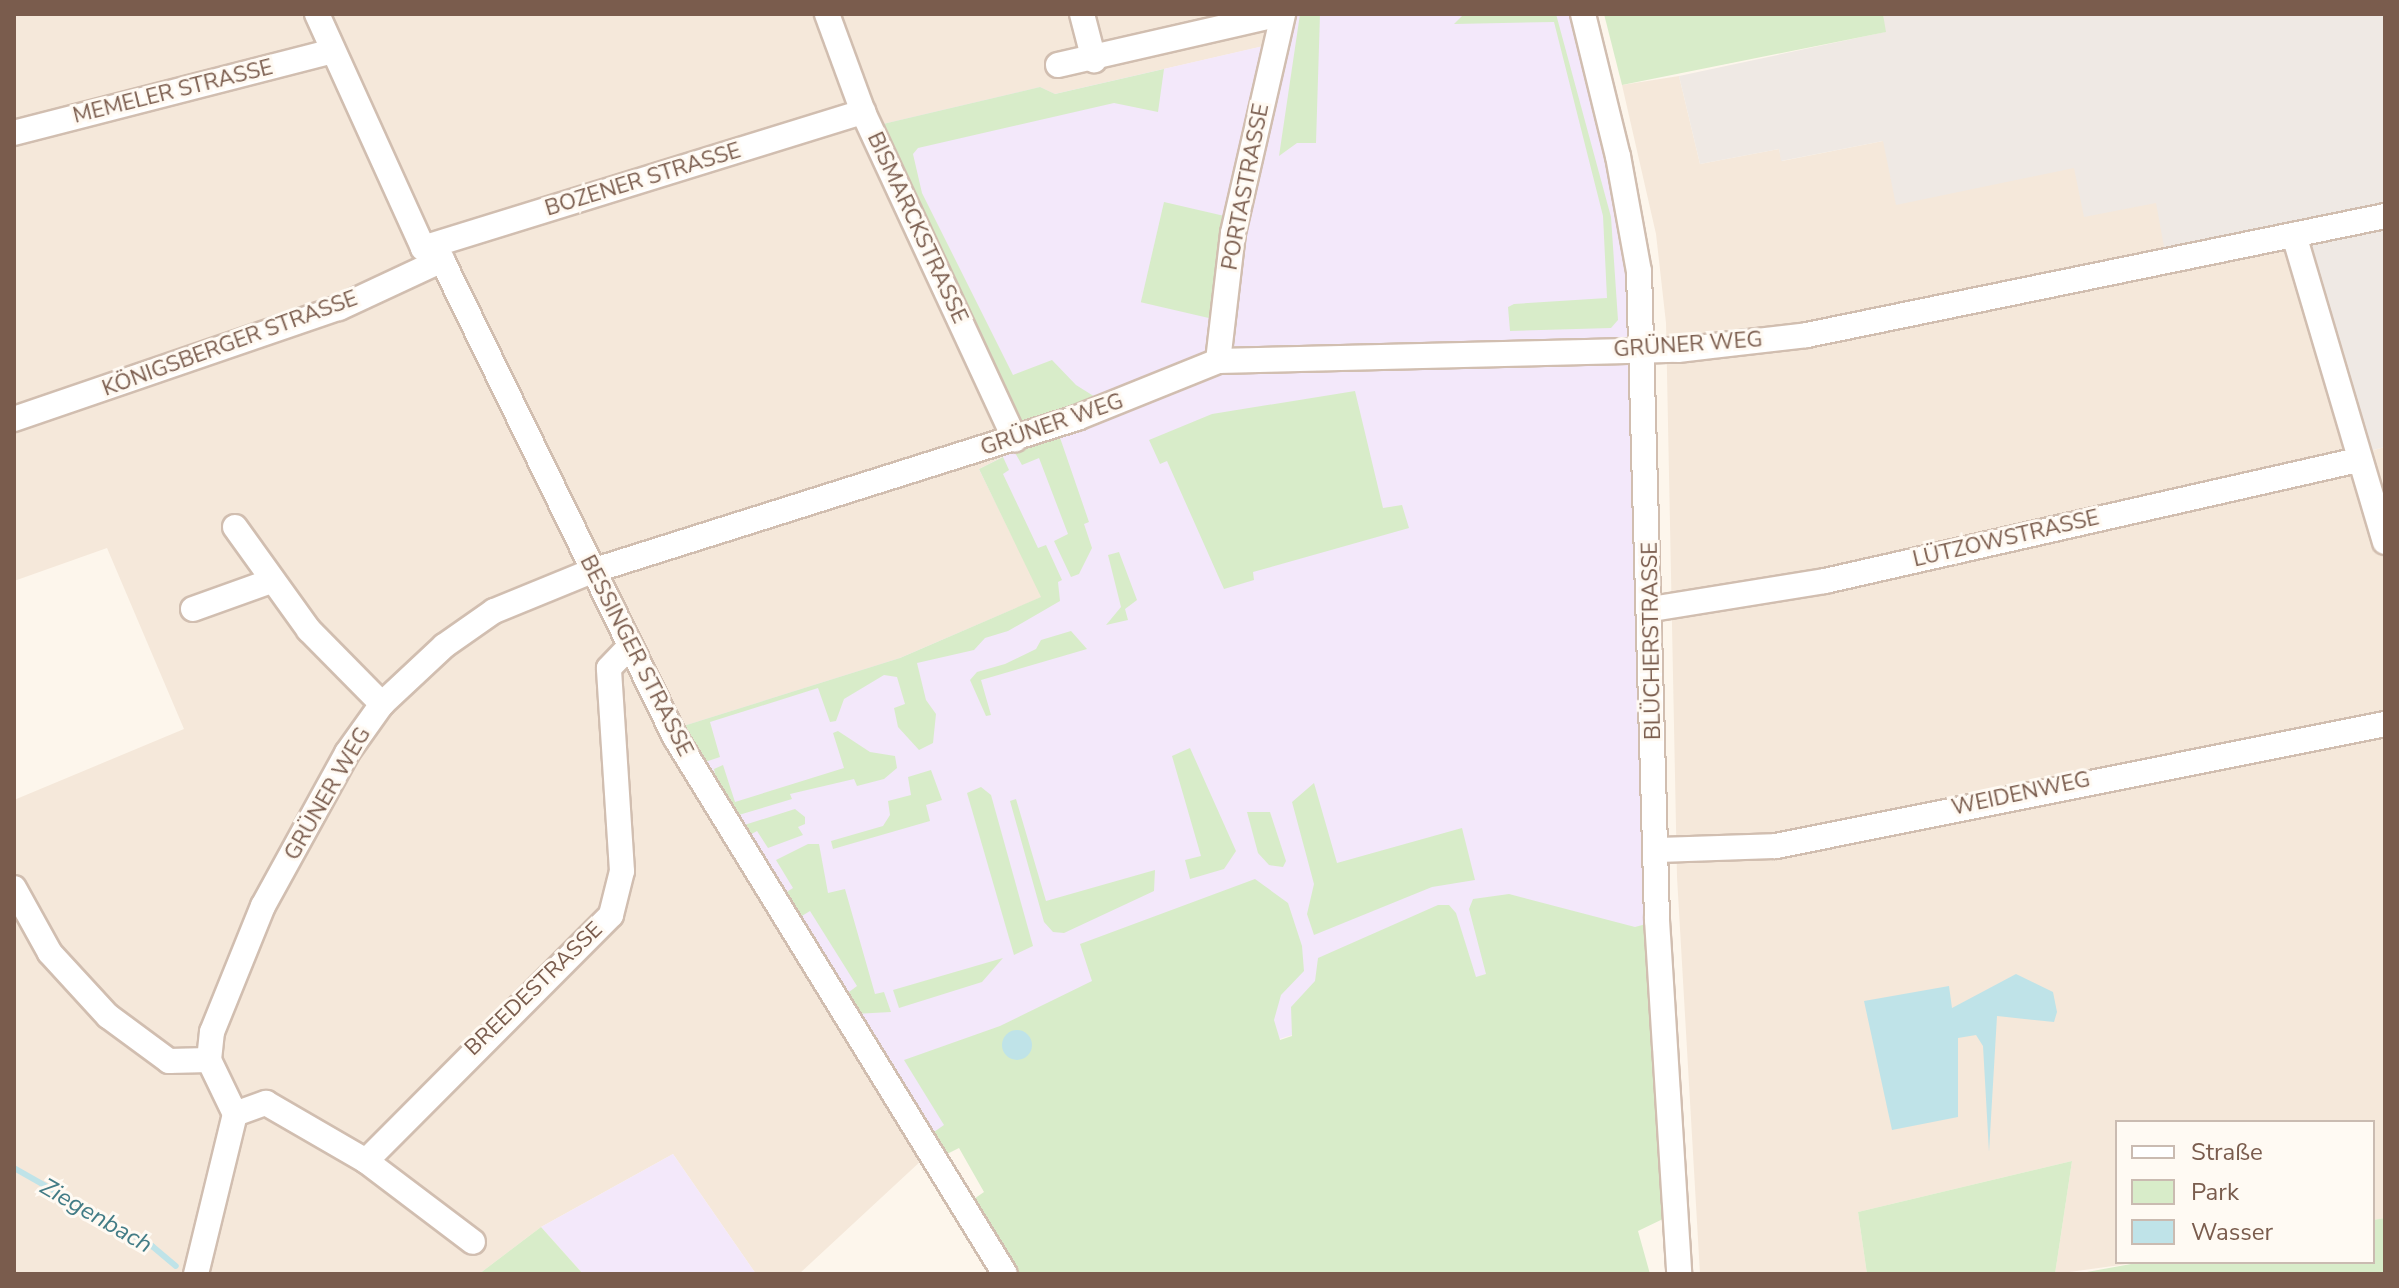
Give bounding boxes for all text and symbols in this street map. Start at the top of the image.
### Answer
street label: MEMELER STRASSE [70,54,276,130]
street label: PORTASTRASSE [1217,102,1275,272]
street label: BISMARCKSTRASSE [861,128,973,328]
street label: BOZENER STRASSE [542,138,744,222]
street label: KÖNIGSBERGER STRASSE [99,285,361,403]
street label: GRÜNER WEG [1613,327,1763,363]
street label: GRÜNER WEG [977,388,1127,462]
street label: LÜTZOWSTRASSE [1910,505,2102,573]
street label: BLÜCHERSTRASSE [1637,542,1667,740]
street label: BESSINGER STRASSE [574,551,698,761]
street label: GRÜNER WEG [279,723,377,865]
street label: WEIDENWEG [1949,766,2093,822]
street label: BREEDESTRASSE [460,917,608,1061]
legend [2115,1120,2375,1264]
text: Straße [2191,1136,2263,1168]
water label: Ziegenbach [35,1172,157,1260]
text: Park [2191,1176,2239,1208]
text: Wasser [2191,1216,2273,1248]

